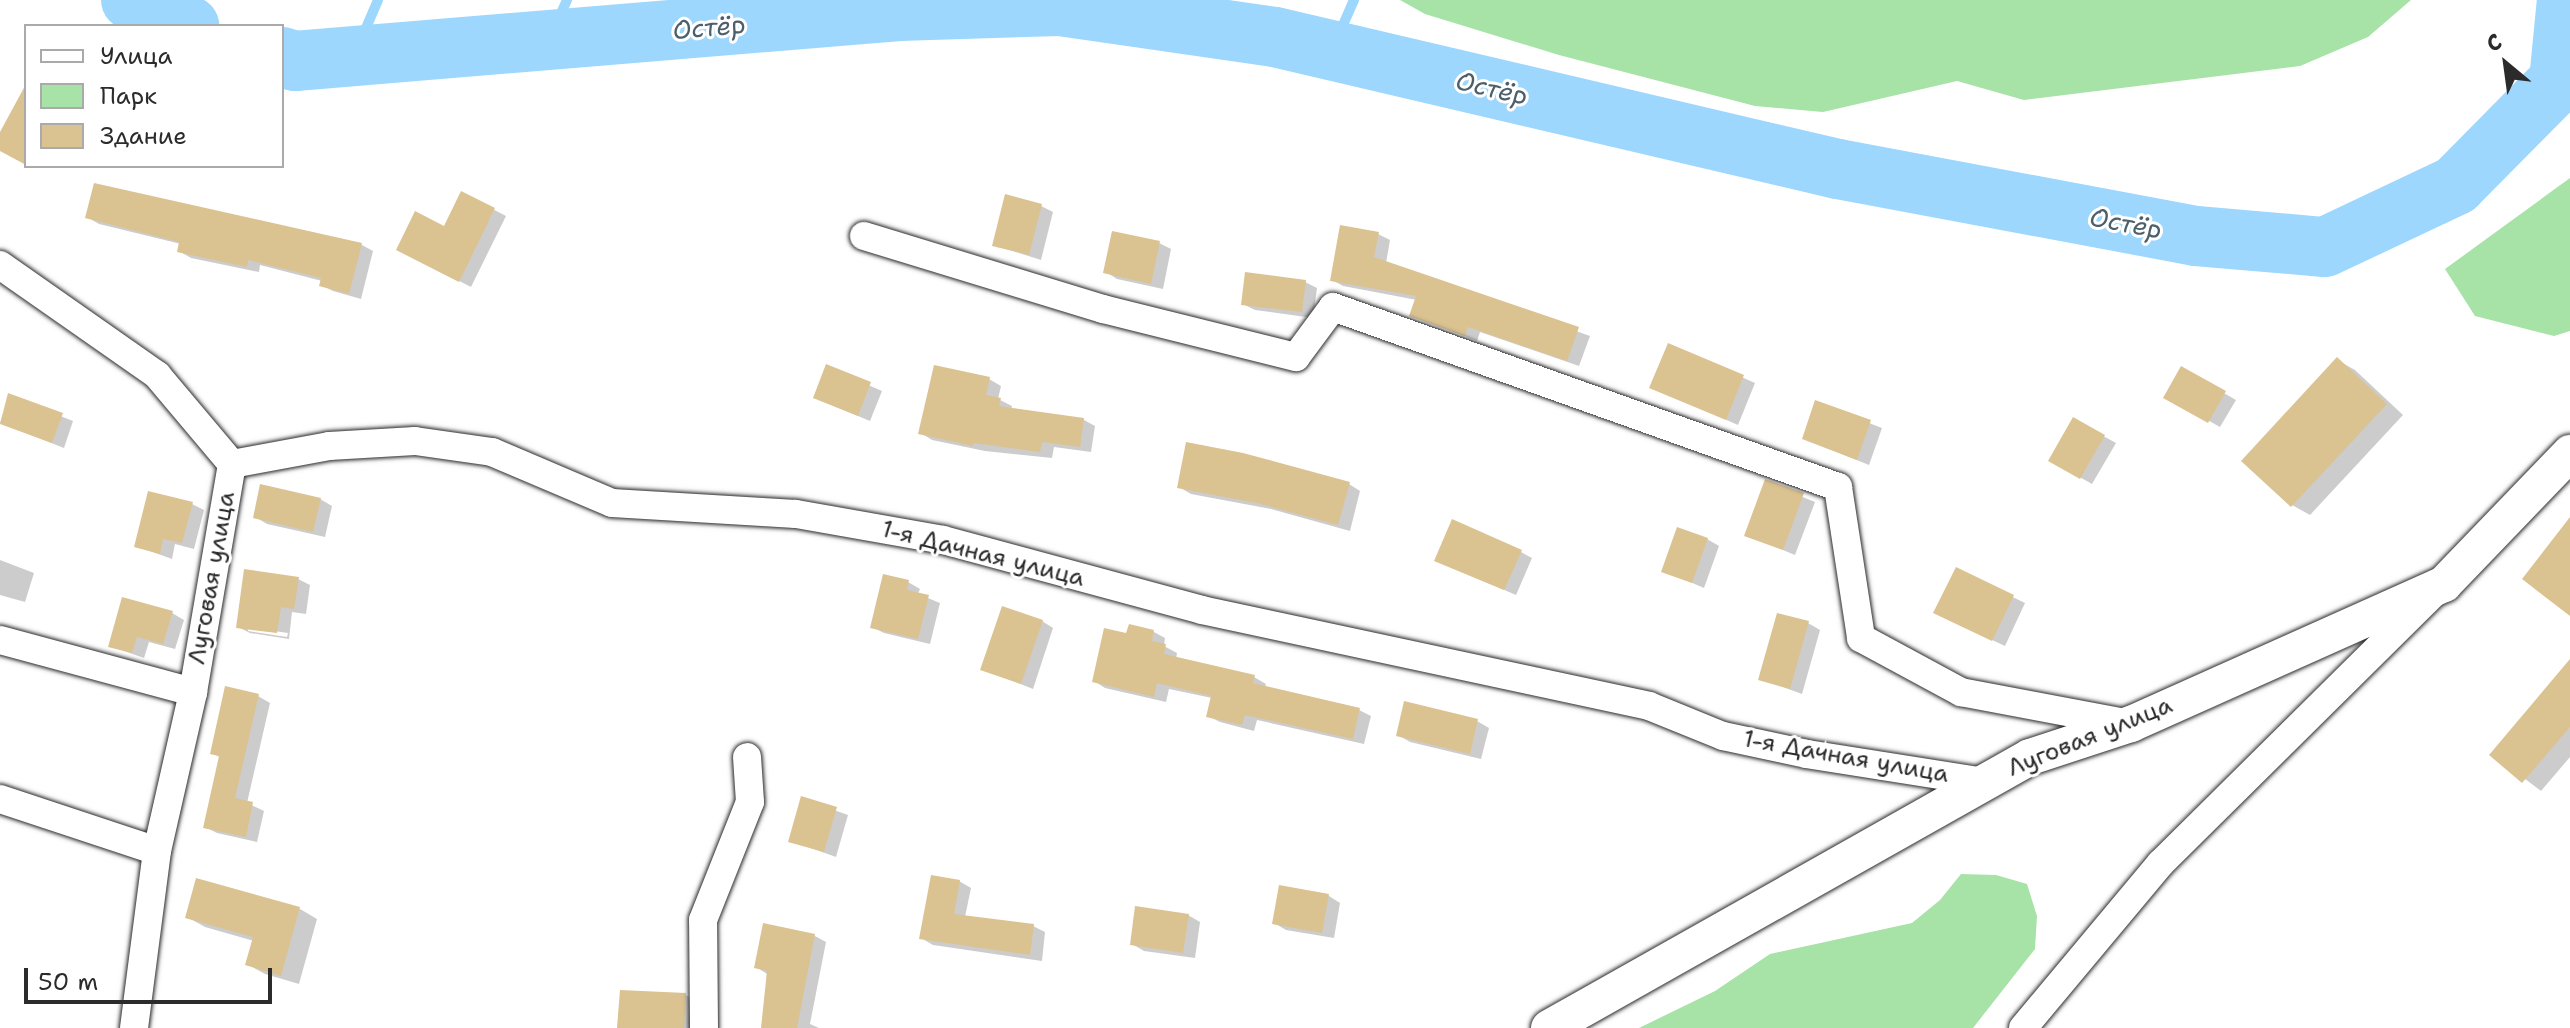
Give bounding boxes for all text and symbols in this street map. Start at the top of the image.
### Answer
water label: Остёр [671,8,747,46]
legend [24,24,284,168]
north arrow [2466,24,2546,104]
text: С [2481,27,2507,59]
text: Улица [100,40,173,72]
water label: Остёр [1453,65,1531,111]
text: Парк [100,80,157,112]
text: Здание [100,120,187,152]
water label: Остёр [2087,201,2165,245]
street label: Луговая улица [183,489,241,667]
street label: 1-я Дачная улица [879,515,1087,593]
street label: Луговая улица [2004,691,2176,783]
street label: 1-я Дачная улица [1741,725,1951,789]
scale bar [28,952,276,1002]
text: 50 m [38,966,98,998]

